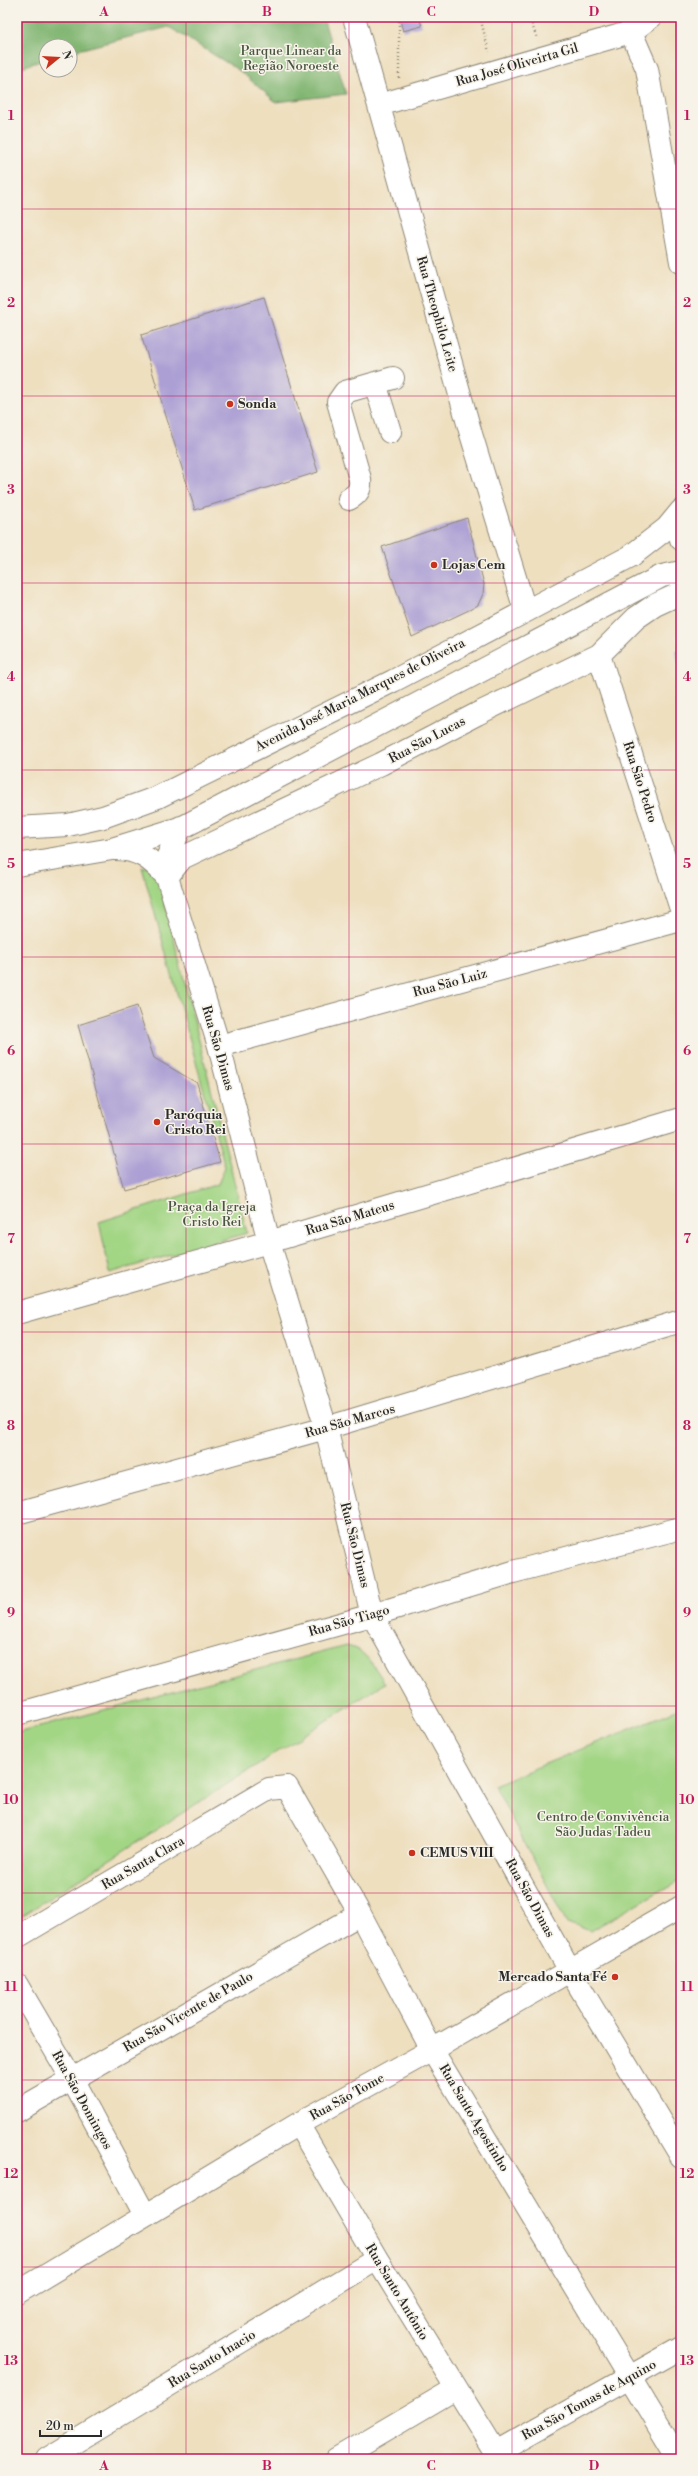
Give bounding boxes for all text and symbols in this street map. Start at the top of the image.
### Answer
text: A [98,4,109,20]
text: B [262,4,272,20]
text: C [426,4,436,20]
text: D [589,4,599,20]
north arrow [38,38,78,78]
street label: Rua José Oliveirta Gil [454,40,580,90]
park label: Parque Linear da Região Noroeste [240,43,342,74]
text: N [59,49,75,62]
text: 1 [8,108,15,124]
text: 1 [684,108,691,124]
street label: Rua Theophilo Leite [413,254,461,374]
text: 2 [7,295,15,311]
text: 2 [683,295,691,311]
place label: Sonda [238,396,277,412]
marker: Sonda [225,399,235,409]
text: 3 [7,482,15,498]
text: 3 [683,482,691,498]
place label: Lojas Cem [442,557,506,573]
marker: Lojas Cem [429,560,439,570]
street label: Avenida José Maria Marques de Oliveira [252,635,468,756]
text: 4 [7,669,16,685]
text: 4 [683,669,692,685]
street label: Rua São Lucas [386,713,468,767]
street label: Rua São Pedro [619,739,661,825]
text: 5 [7,856,15,872]
text: 5 [683,856,691,872]
street label: Rua São Luiz [411,965,489,1001]
street label: Rua São Dimas [198,1004,238,1093]
text: 6 [7,1043,15,1059]
text: 6 [683,1043,691,1059]
place label: Paróquia Cristo Rei [165,1107,226,1138]
marker: Paróquia Cristo Rei [152,1117,162,1127]
street label: Rua São Mateus [304,1197,397,1239]
park label: Praça da Igreja Cristo Rei [168,1199,257,1230]
text: 7 [7,1231,15,1247]
text: 7 [683,1231,691,1247]
street label: Rua São Marcos [303,1400,397,1441]
text: 8 [7,1418,15,1434]
text: 8 [683,1418,691,1434]
street label: Rua São Dimas [337,1501,373,1590]
street label: Rua São Tiago [307,1602,391,1640]
text: 9 [7,1605,15,1621]
text: 9 [683,1605,691,1621]
text: 10 [3,1792,19,1808]
text: 10 [679,1792,695,1808]
park label: Centro de Convivência São Judas Tadeu [537,1809,670,1840]
street label: Rua Santa Clara [99,1833,188,1893]
place label: CEMUS VIII [420,1845,494,1861]
marker: CEMUS VIII [407,1848,417,1858]
street label: Rua São Dimas [502,1856,558,1941]
street label: Rua São Vicente de Paulo [120,1968,256,2056]
place label: Mercado Santa Fé [498,1969,607,1985]
marker: Mercado Santa Fé [610,1972,620,1982]
text: 11 [5,1979,18,1995]
text: 11 [681,1979,694,1995]
street label: Rua São Domingos [48,2048,116,2152]
street label: Rua Santo Agostinho [436,2061,512,2175]
street label: Rua São Tome [307,2070,388,2124]
text: 12 [4,2166,18,2182]
text: 12 [680,2166,694,2182]
street label: Rua Santo Antônio [362,2241,432,2343]
street label: Rua Santo Inacio [165,2327,259,2391]
text: 13 [4,2353,18,2369]
text: 13 [680,2353,694,2369]
street label: Rua São Tomas de Aquino [519,2356,659,2444]
scale bar [40,2412,101,2438]
text: 20 m [46,2419,74,2434]
text: A [98,2458,109,2474]
text: B [262,2458,272,2474]
text: C [426,2458,436,2474]
text: D [589,2458,599,2474]

